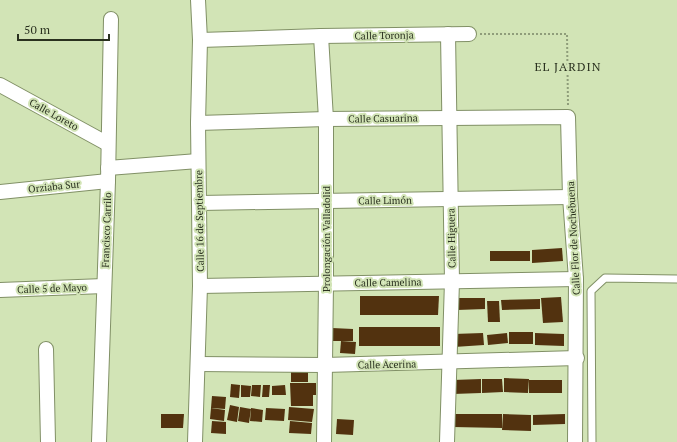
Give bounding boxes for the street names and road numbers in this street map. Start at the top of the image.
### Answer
street label: Calle Toronja [354,28,414,43]
street label: Calle Loreto [27,96,81,133]
street label: Calle Casuarina [348,111,418,126]
street label: Calle 16 de Septiembre [192,170,207,272]
street label: Orziaba Sur [27,177,81,196]
street label: Calle Flor de Nochebuena [564,181,583,295]
street label: Prolongación Valladolid [320,185,333,292]
street label: Francisco Carrilo [99,192,114,268]
street label: Calle Limón [358,194,412,207]
street label: Calle Higuera [444,208,459,268]
street label: Calle Camelina [354,275,422,290]
street label: Calle 5 de Mayo [17,281,88,296]
street label: Calle Acerina [358,357,416,372]

